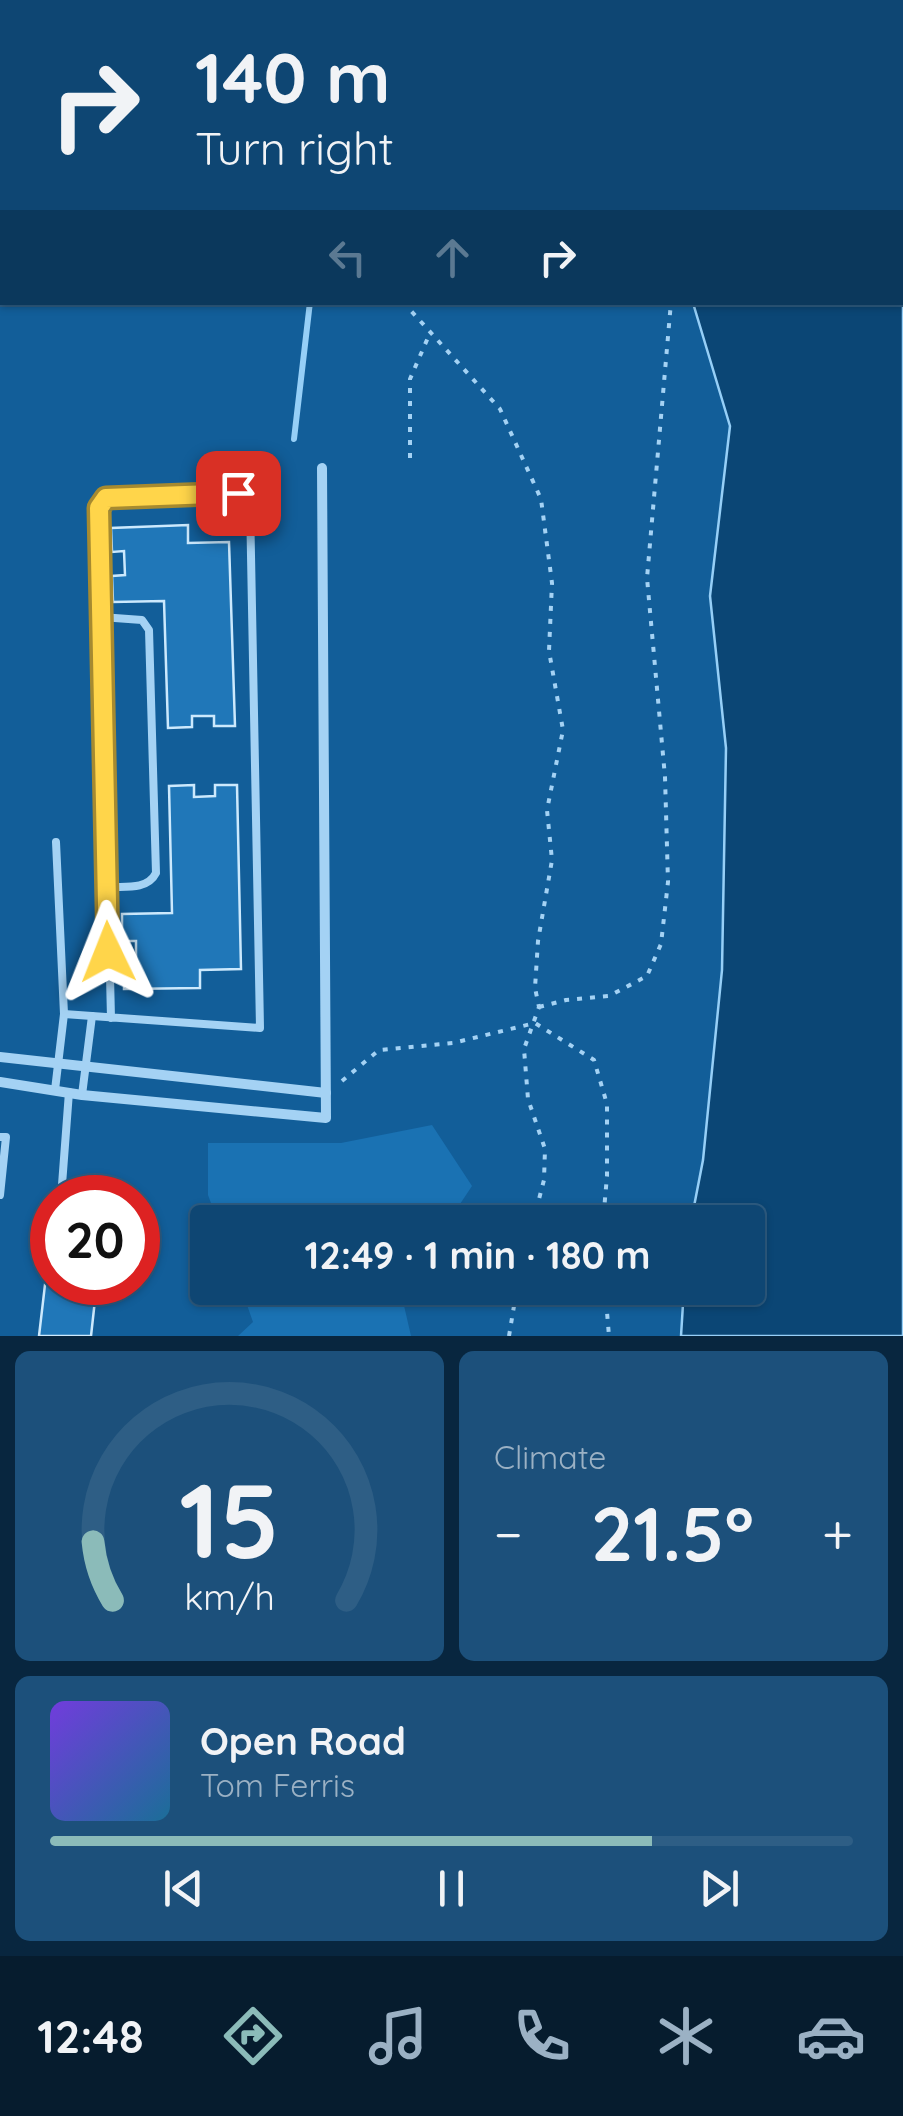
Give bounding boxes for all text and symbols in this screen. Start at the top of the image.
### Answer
text: 140 m [195,33,391,121]
icon: right [30,40,160,170]
text: Turn right [195,120,394,176]
icon: left [320,230,375,285]
icon: ahead [425,230,480,285]
icon: right [530,230,585,285]
pin [196,451,281,536]
icon: arrive [211,466,266,521]
position arrow [56,900,160,1004]
speed limit sign: 20 [30,1175,160,1305]
text: 12:49 · 1 min · 180 m [304,1231,651,1279]
text: Climate [494,1437,606,1477]
text: 15 [179,1454,280,1584]
text: 21.5° [591,1486,754,1580]
text: − [494,1499,523,1568]
text: + [822,1499,853,1568]
text: km/h [184,1574,275,1619]
text: Open Road [200,1717,406,1765]
text: Tom Ferris [200,1765,355,1805]
icon: previous [156,1861,211,1916]
icon: pause [424,1861,479,1916]
icon: next [692,1861,747,1916]
icon: directions [218,2001,288,2071]
icon: music [363,2001,433,2071]
icon: phone [507,2001,577,2071]
icon: climate [651,2001,721,2071]
icon: car [796,2001,866,2071]
text: 12:48 [37,2008,144,2064]

